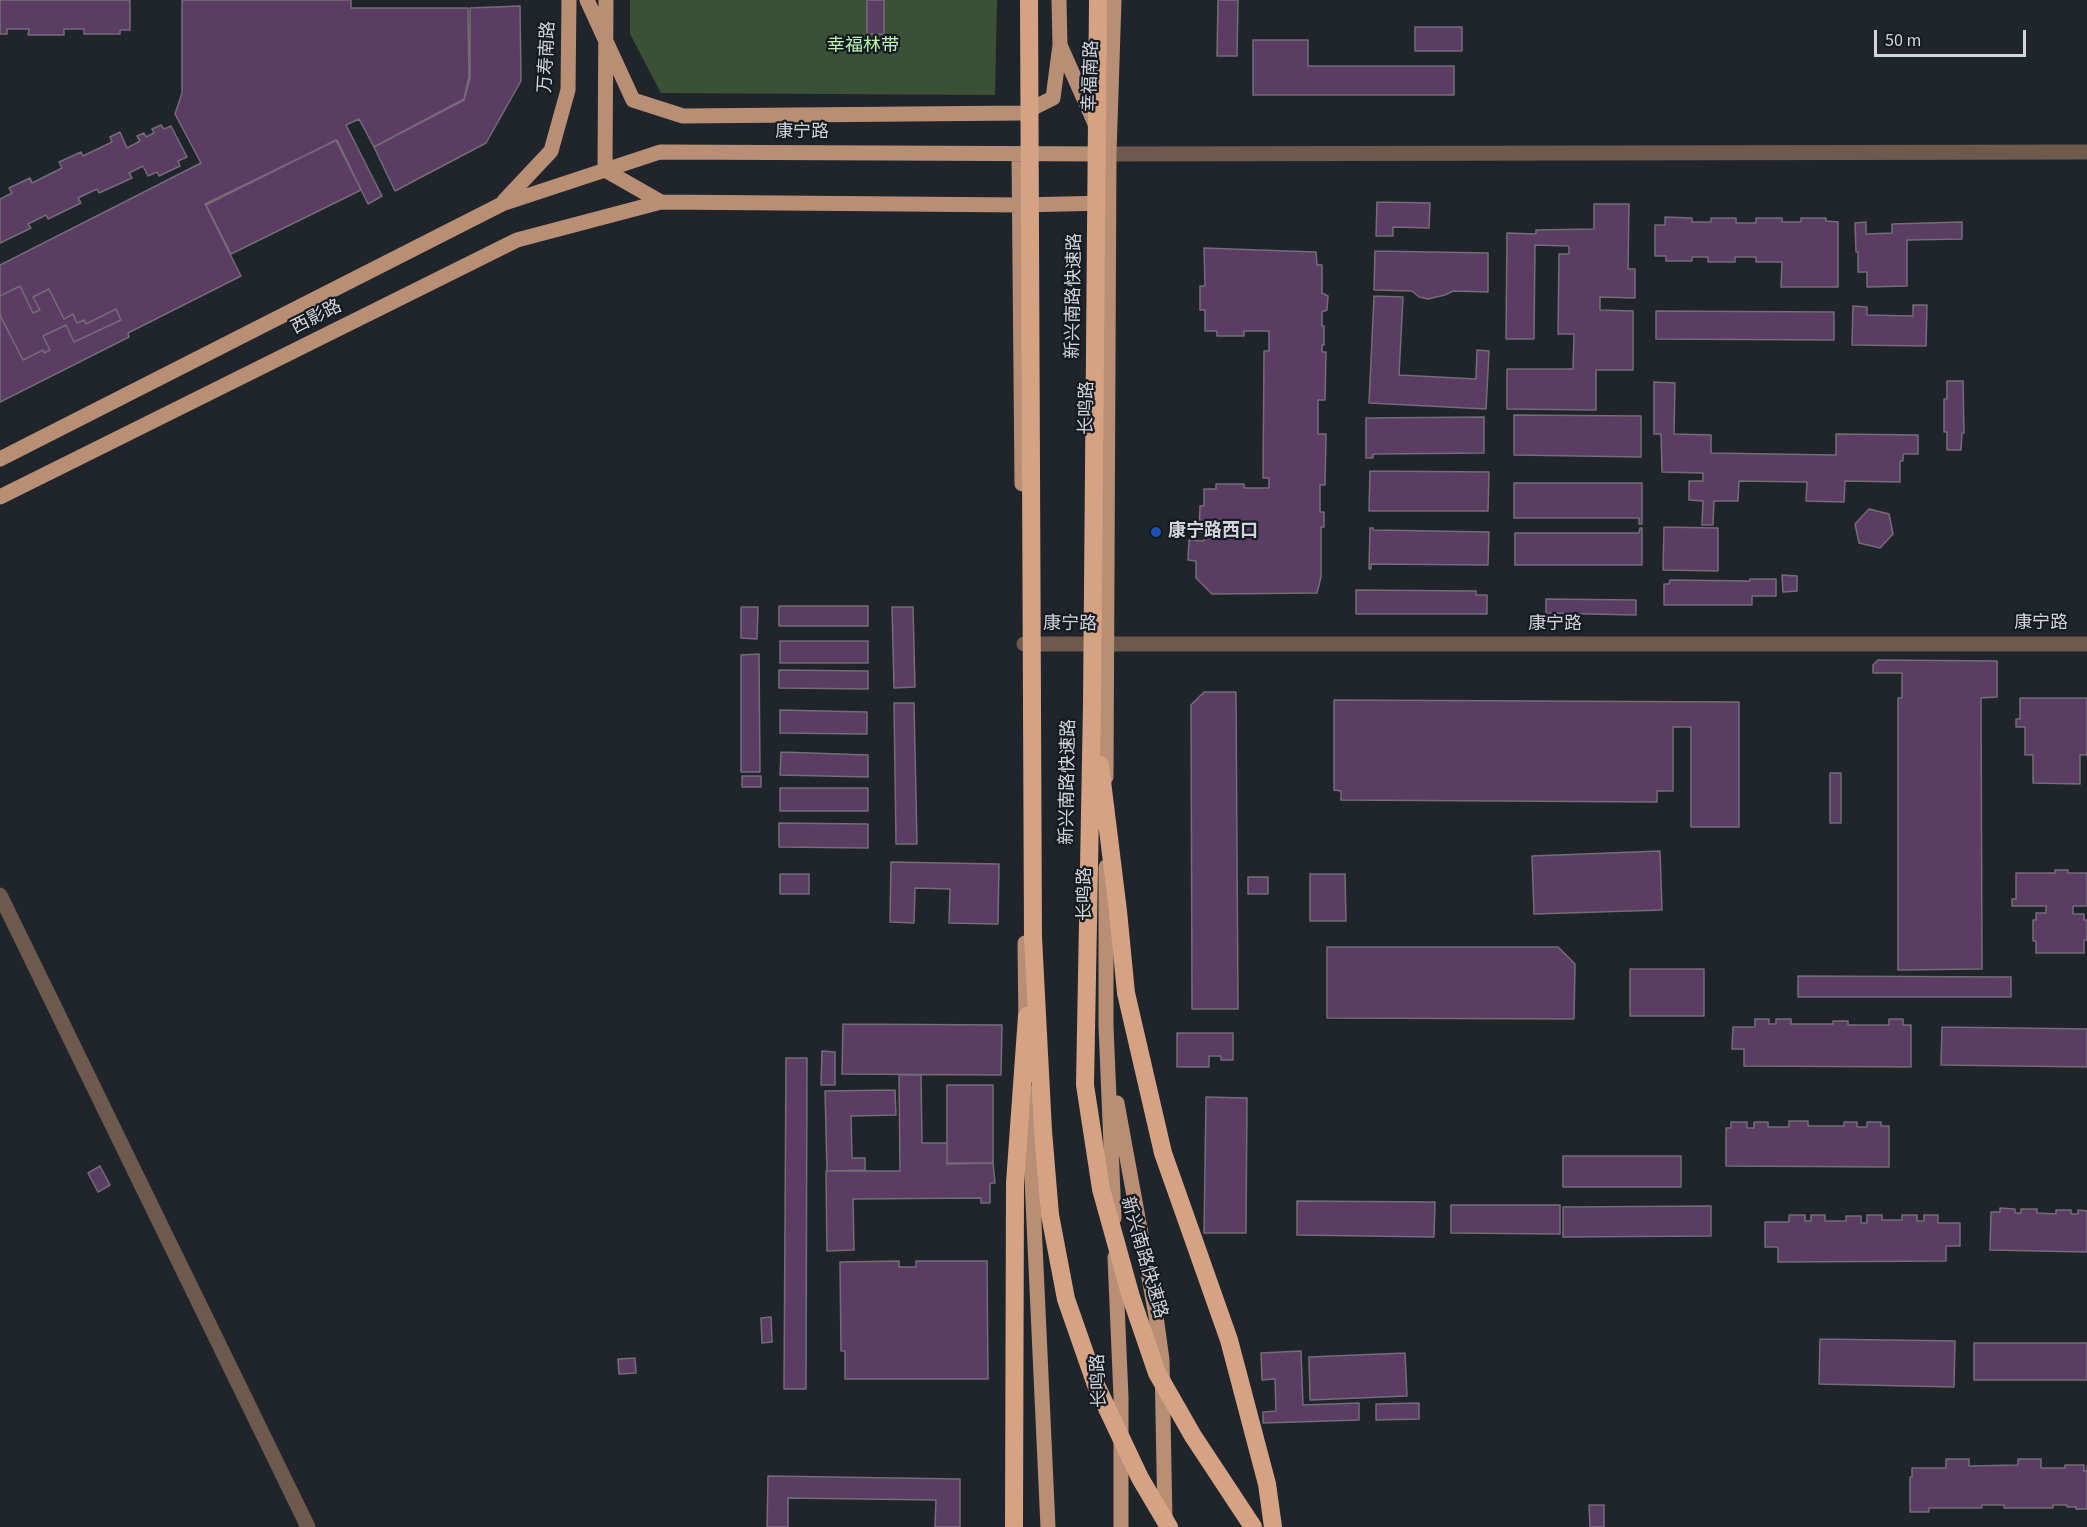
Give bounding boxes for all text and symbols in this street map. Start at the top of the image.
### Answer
scale bar [1877,18,2028,56]
street label: 万寿南路 [535,20,561,94]
text: 50 m [1885,28,1921,53]
park label: 幸福林带 [827,36,899,58]
street label: 幸福南路 [1080,40,1104,112]
street label: 康宁路 [775,122,829,144]
street label: 新兴南路快速路 [1063,233,1087,359]
street label: 西影路 [288,296,346,340]
street label: 长鸣路 [1077,381,1099,435]
place label: 康宁路西口 [1168,521,1258,543]
marker: 康宁路西口 [1149,525,1163,539]
street label: 康宁路 [2014,613,2068,635]
street label: 康宁路 [1043,614,1097,636]
street label: 康宁路 [1528,614,1582,636]
street label: 新兴南路快速路 [1057,719,1081,845]
street label: 长鸣路 [1075,867,1097,921]
street label: 新兴南路快速路 [1115,1194,1171,1322]
street label: 长鸣路 [1088,1354,1112,1408]

